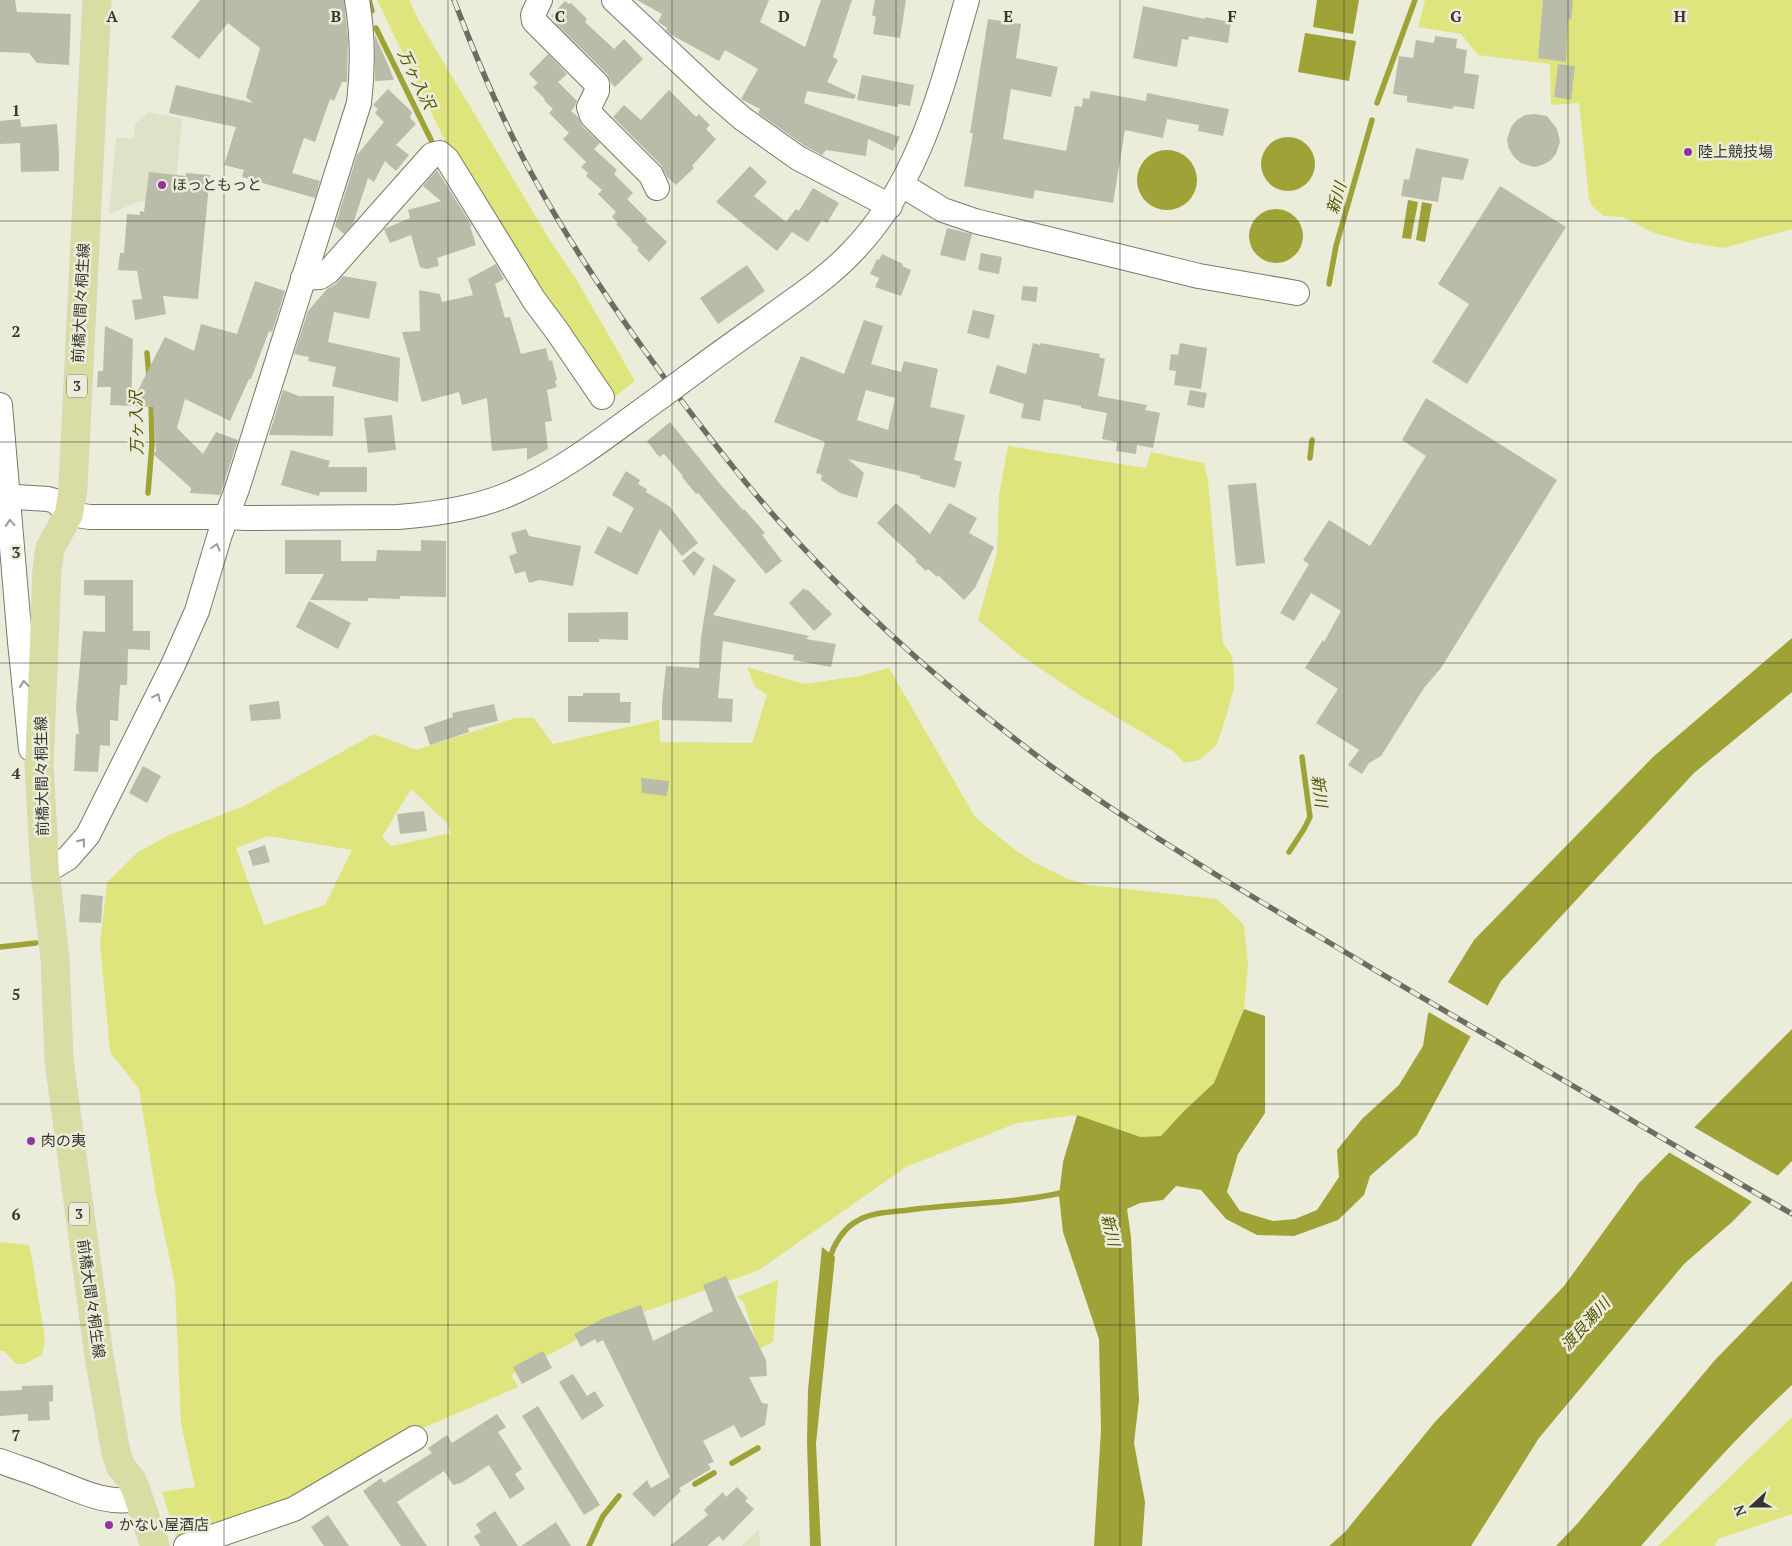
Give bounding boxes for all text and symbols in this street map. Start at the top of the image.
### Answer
text: A [106,5,118,27]
text: B [331,5,341,27]
text: C [555,5,565,27]
text: D [778,5,790,27]
text: E [1003,5,1013,27]
text: F [1227,5,1237,27]
text: G [1450,5,1462,27]
text: H [1674,5,1686,27]
water label: 万ヶ入沢 [393,45,442,114]
text: 1 [11,99,21,121]
place label: 陸上競技場 [1698,141,1773,161]
marker: 陸上競技場 [1682,146,1694,158]
place label: ほっともっと [172,174,262,194]
water label: 新川 [1321,178,1352,216]
marker: ほっともっと [156,179,168,191]
street label: 前橋大間々桐生線 [67,242,93,363]
text: 2 [11,320,21,342]
road number: 3 [67,374,87,398]
water label: 万ヶ入沢 [124,389,148,455]
one-way arrow [5,518,16,526]
text: 3 [11,541,21,563]
one-way arrow [211,543,221,551]
one-way arrow [19,680,30,688]
one-way arrow [150,694,160,703]
street label: 前橋大間々桐生線 [30,716,52,836]
text: 4 [11,762,21,784]
water label: 新川 [1307,774,1333,810]
one-way arrow [77,839,85,848]
text: 5 [11,983,21,1005]
place label: 肉の夷 [41,1130,86,1150]
marker: 肉の夷 [25,1135,37,1147]
road number: 3 [69,1202,89,1226]
text: 6 [11,1203,21,1225]
water label: 新川 [1097,1212,1126,1250]
street label: 前橋大間々桐生線 [74,1238,110,1360]
water label: 渡良瀬川 [1555,1291,1616,1355]
text: 7 [11,1424,21,1446]
north arrow [1727,1481,1777,1531]
text: N [1728,1502,1750,1519]
place label: かない屋酒店 [119,1514,209,1534]
marker: かない屋酒店 [103,1519,115,1531]

